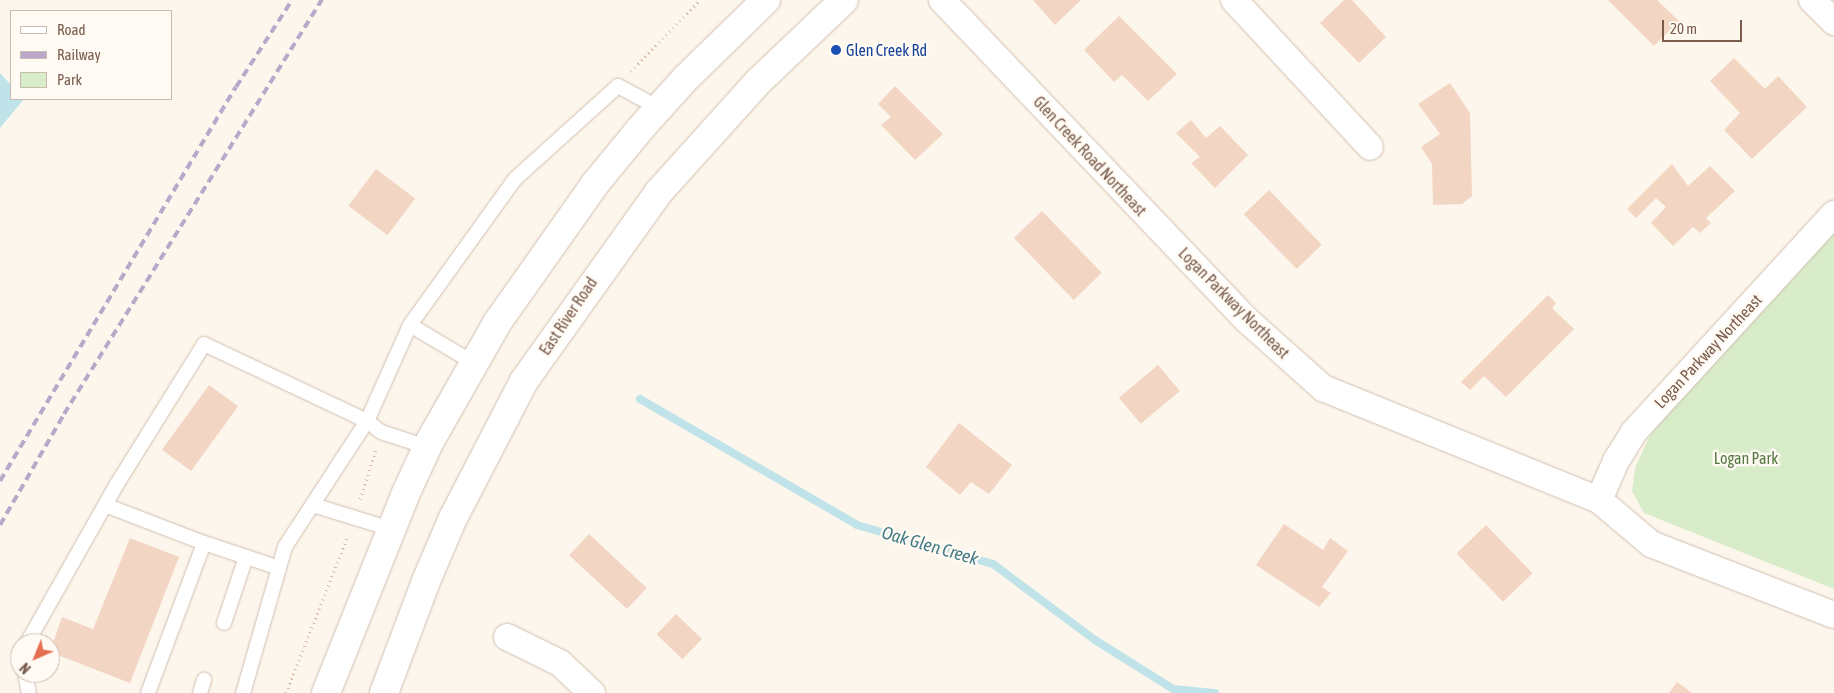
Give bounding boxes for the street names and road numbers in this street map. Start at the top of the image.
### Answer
street label: Glen Creek Road Northeast [1029,92,1151,220]
street label: Logan Parkway Northeast [1175,244,1293,362]
street label: East River Road [535,274,601,358]
street label: Logan Parkway Northeast [1650,290,1766,412]

